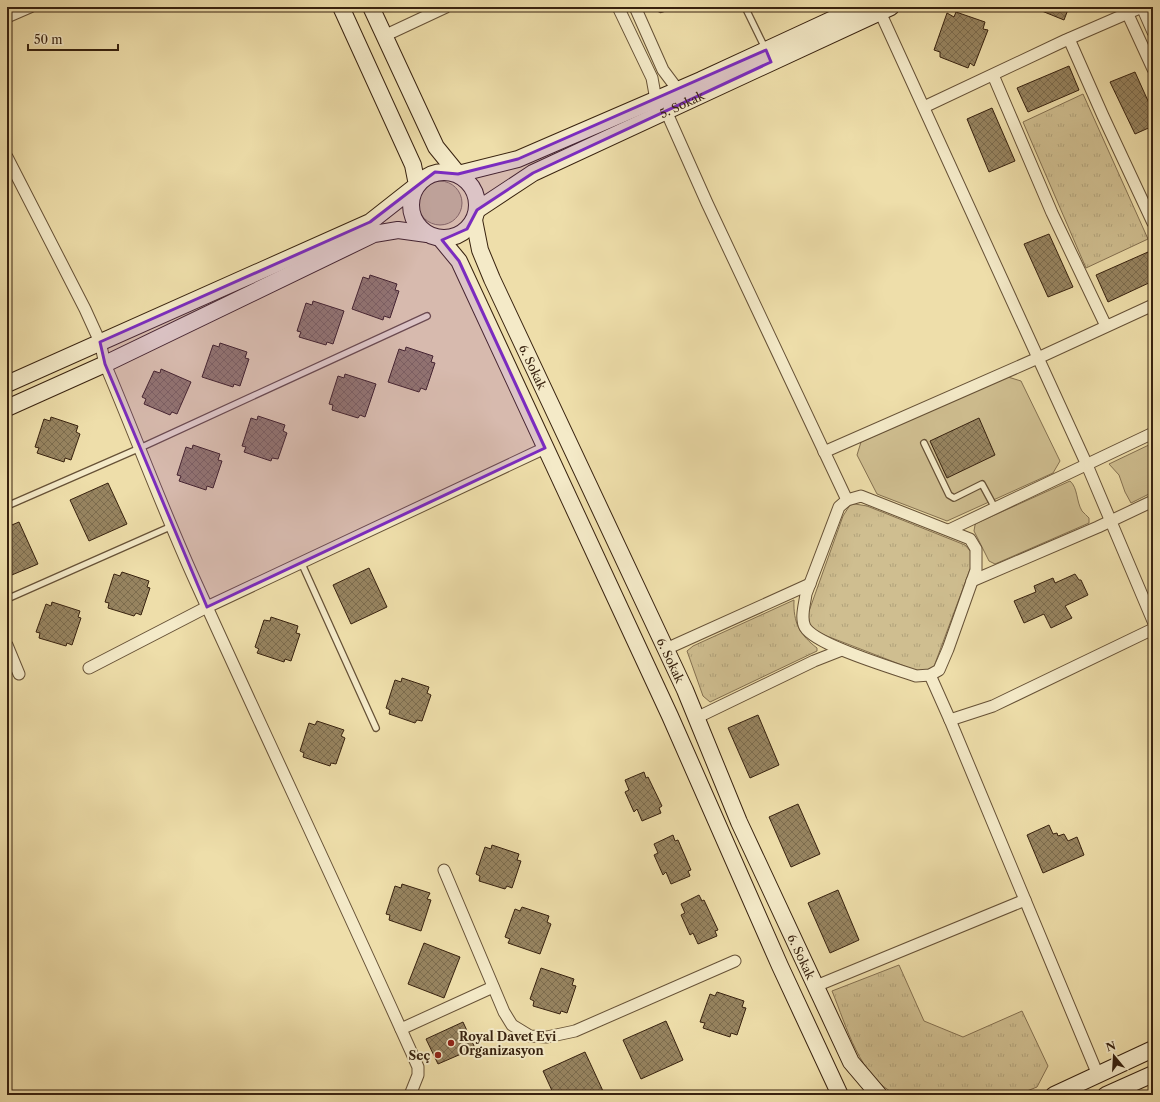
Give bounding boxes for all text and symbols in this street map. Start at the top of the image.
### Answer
scale bar [28,26,118,52]
text: 50 m [34,32,63,47]
street label: 5. Sokak [657,87,707,121]
street label: 6. Sokak [516,342,551,393]
street label: 6. Sokak [654,635,688,686]
street label: 6. Sokak [785,932,819,982]
place label: Royal Davet Evi Organizasyon [459,1029,557,1058]
north arrow [1094,1036,1134,1076]
marker: Royal Davet Evi Organizasyon [446,1038,456,1048]
text: N [1104,1038,1118,1055]
place label: Seç [409,1048,430,1063]
marker: Seç [433,1050,443,1060]

